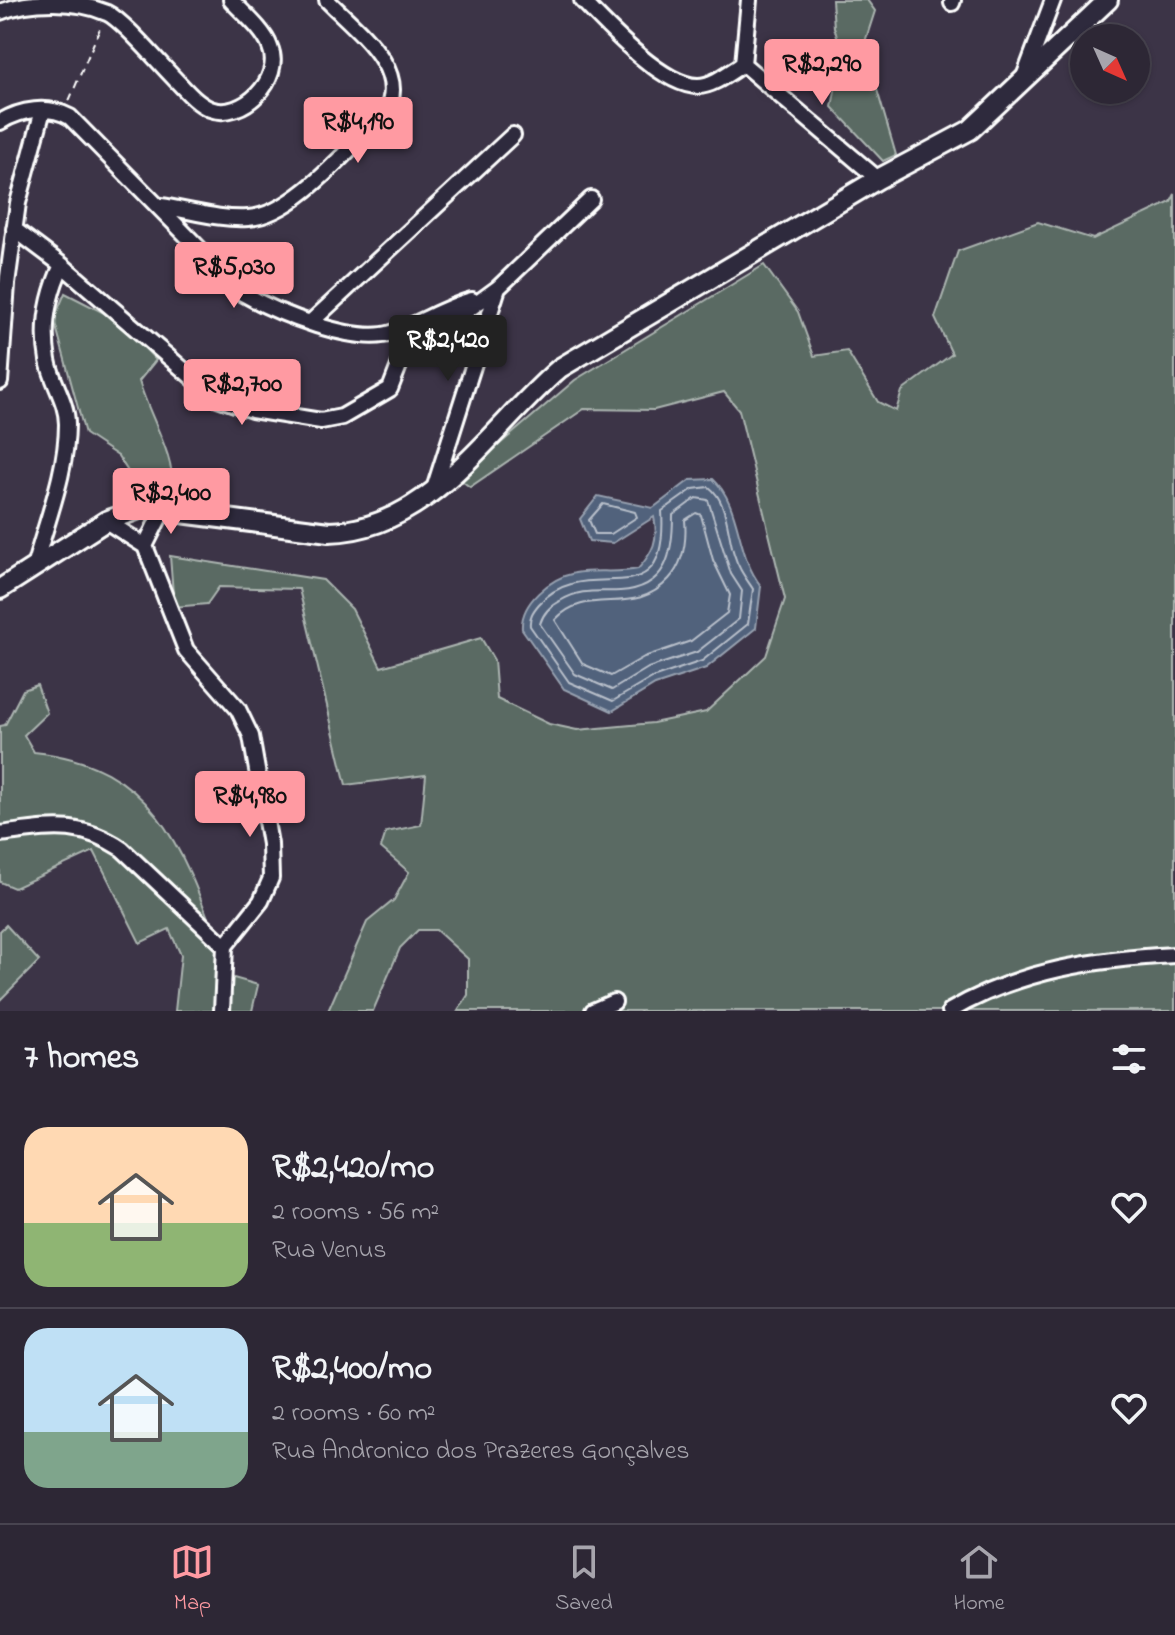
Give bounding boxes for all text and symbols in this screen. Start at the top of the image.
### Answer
north arrow [1070,24,1150,104]
map controls [1070,24,1150,104]
pin: R$2,290 [748,39,896,107]
text: R$2,290 [782,46,862,84]
pin: R$4,190 [284,97,432,165]
text: R$4,190 [322,104,394,142]
pin: R$5,030 [160,242,308,310]
text: R$5,030 [193,249,275,287]
pin: R$2,420 [374,315,522,383]
text: R$2,420 [407,322,489,360]
pin: R$2,700 [168,359,316,427]
text: R$2,700 [202,366,282,404]
pin: R$2,400 [97,468,245,536]
text: R$2,400 [131,475,211,513]
pin: R$4,980 [176,771,324,839]
text: R$4,980 [213,778,287,816]
text: 7 homes [24,1034,139,1084]
icon: filters [1107,1037,1151,1081]
text: R$2,420/mo [272,1144,434,1194]
icon: home [88,1159,184,1255]
icon: heart [1107,1185,1151,1229]
text: 2 rooms · 56 m² [272,1194,439,1232]
text: Rua Venus [272,1232,386,1270]
text: R$2,400/mo [272,1345,432,1395]
icon: home [88,1360,184,1456]
icon: heart [1107,1386,1151,1430]
text: 2 rooms · 60 m² [272,1395,436,1433]
text: Rua Andronico dos Prazeres Gonçalves [272,1433,690,1471]
tab: Map [170,1540,214,1620]
tab: Saved [555,1540,613,1620]
tab: Home [953,1540,1005,1620]

